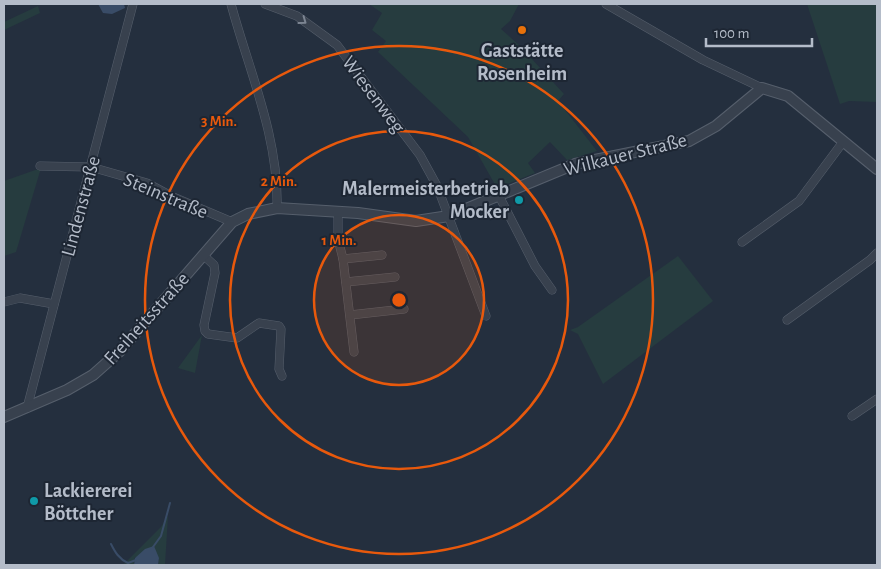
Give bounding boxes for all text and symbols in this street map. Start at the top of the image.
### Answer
one-way arrow [297,15,307,24]
scale bar [706,15,812,47]
marker: Gaststätte Rosenheim [516,24,528,36]
text: 100 m [714,26,749,41]
place label: Gaststätte Rosenheim [477,41,567,84]
street label: Wiesenweg [338,52,409,137]
text: 3 Min. [201,114,237,129]
street label: Wilkauer Straße [562,130,689,180]
street label: Lindenstraße [58,154,104,259]
street label: Steinstraße [121,169,211,223]
text: 2 Min. [261,174,297,189]
place label: Malermeisterbetrieb Mocker [342,179,509,222]
marker: Malermeisterbetrieb Mocker [513,194,525,206]
text: 1 Min. [322,233,356,248]
street label: Freiheitsstraße [100,269,193,369]
centre of rings [390,291,408,309]
place label: Lackiererei Böttcher [44,481,132,524]
marker: Lackiererei Böttcher [28,495,40,507]

